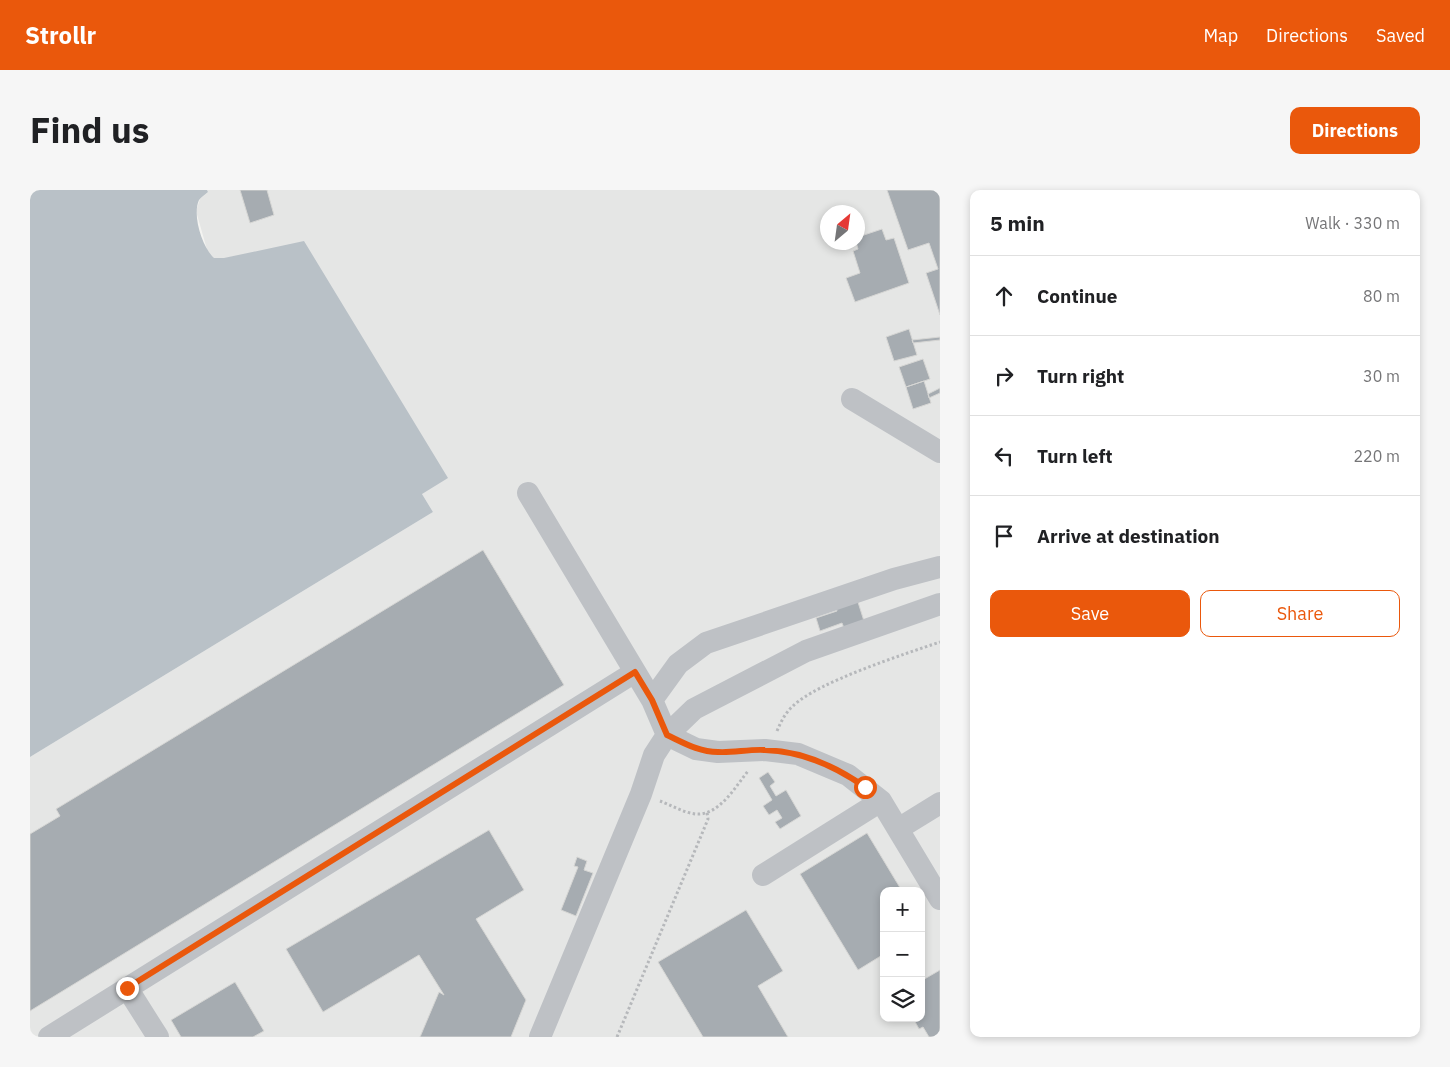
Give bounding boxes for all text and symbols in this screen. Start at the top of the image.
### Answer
text: Strollr [25,19,96,51]
text: Map [1203,24,1238,47]
text: Directions [1266,24,1348,47]
text: Saved [1376,24,1425,47]
text: Find us [30,107,149,153]
button: Directions [1290,107,1420,154]
north arrow [820,205,865,250]
text: 5 min [990,209,1045,237]
text: Walk · 330 m [1305,213,1400,233]
icon: ahead [990,282,1018,310]
text: Continue [1037,284,1117,308]
text: 80 m [1363,286,1400,306]
icon: right [990,362,1018,390]
text: Turn right [1037,364,1124,388]
text: 30 m [1363,366,1400,386]
icon: left [990,442,1018,470]
text: Turn left [1037,444,1113,468]
text: 220 m [1353,446,1400,466]
icon: arrive [990,522,1018,550]
text: Arrive at destination [1037,524,1220,548]
button: Save [990,590,1190,637]
button: Share [1200,590,1400,637]
route start [854,776,877,799]
map controls [880,887,925,1022]
button: + [880,887,925,932]
button: − [880,932,925,977]
route end [116,977,139,1000]
button: layers [880,977,925,1022]

